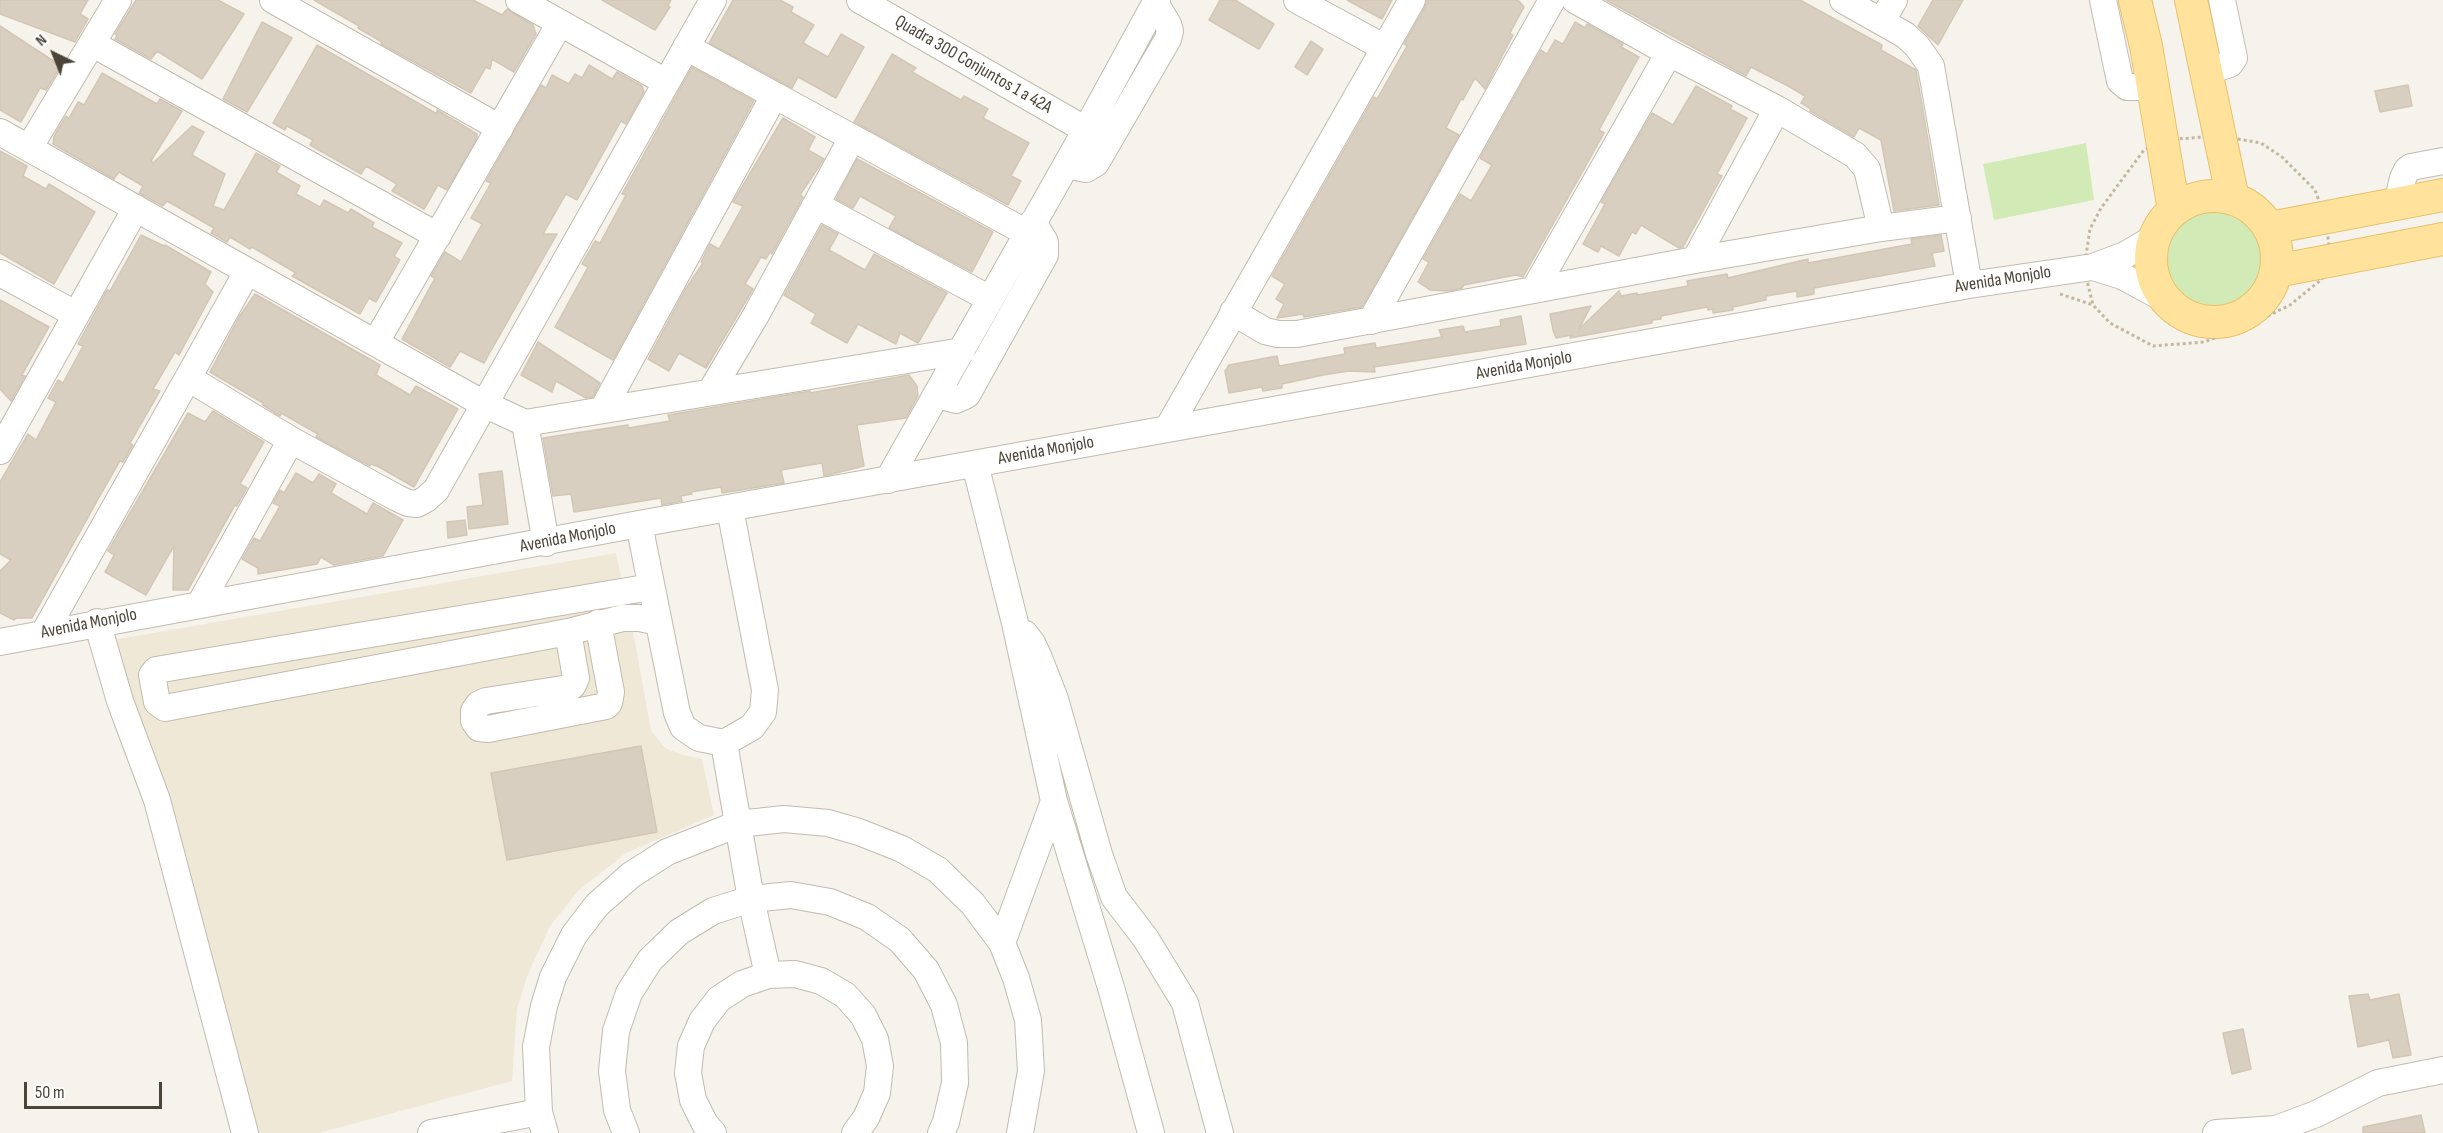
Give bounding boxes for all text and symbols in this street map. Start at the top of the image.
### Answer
street label: Quadra 300 Conjuntos 1 a 42A [890,11,1056,119]
north arrow [24,24,84,84]
text: N [32,31,51,50]
street label: Avenida Monjolo [1953,262,2053,298]
street label: Avenida Monjolo [1474,347,1574,385]
street label: Avenida Monjolo [996,432,1096,470]
street label: Avenida Monjolo [518,518,618,558]
street label: Avenida Monjolo [39,604,139,644]
scale bar [27,1070,165,1108]
text: 50 m [35,1082,65,1103]

